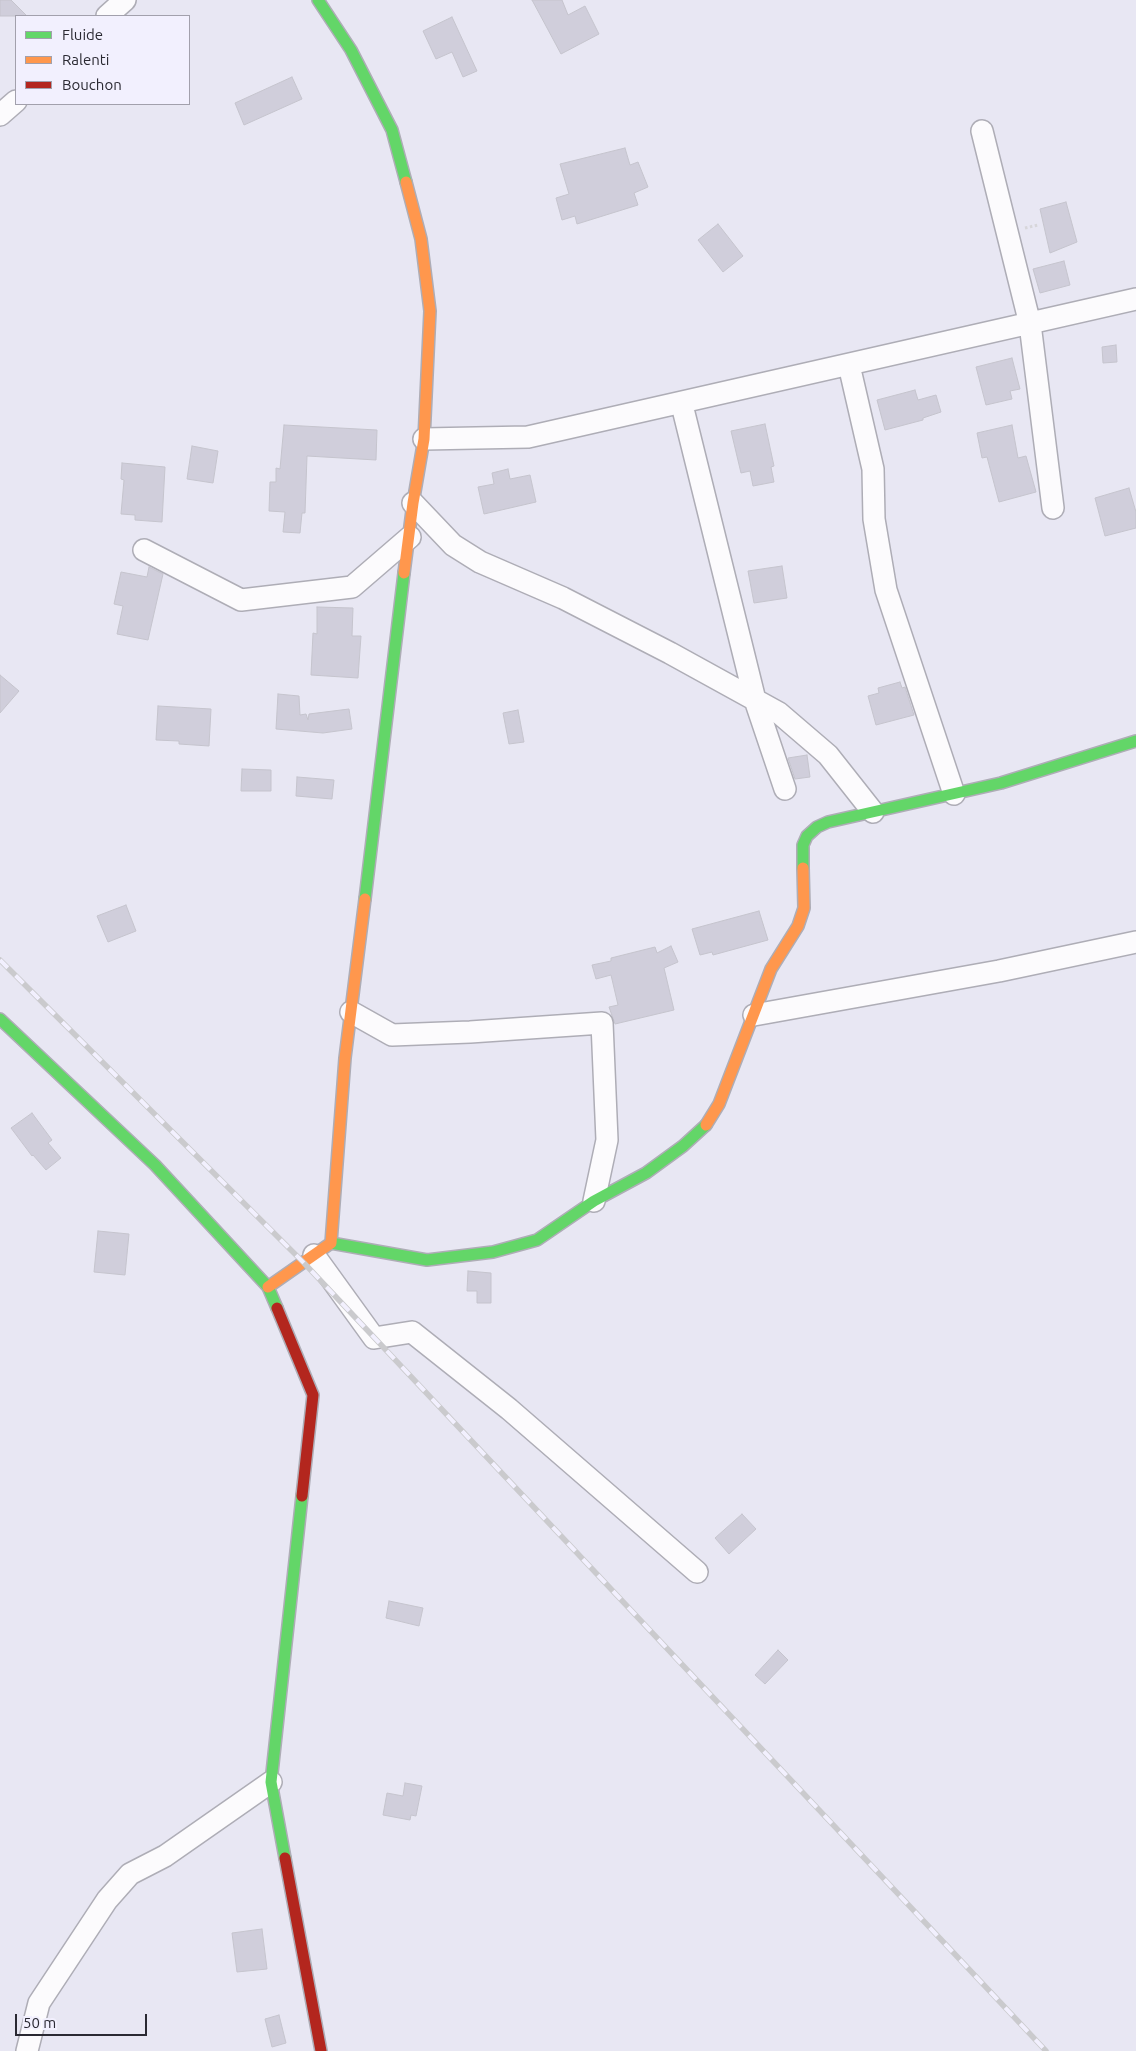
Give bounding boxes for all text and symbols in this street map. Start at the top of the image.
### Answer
legend [15,15,190,105]
text: Fluide [62,26,103,43]
text: Ralenti [62,51,109,68]
text: Bouchon [62,76,122,93]
scale bar [18,2004,150,2036]
text: 50 m [23,2014,56,2031]

